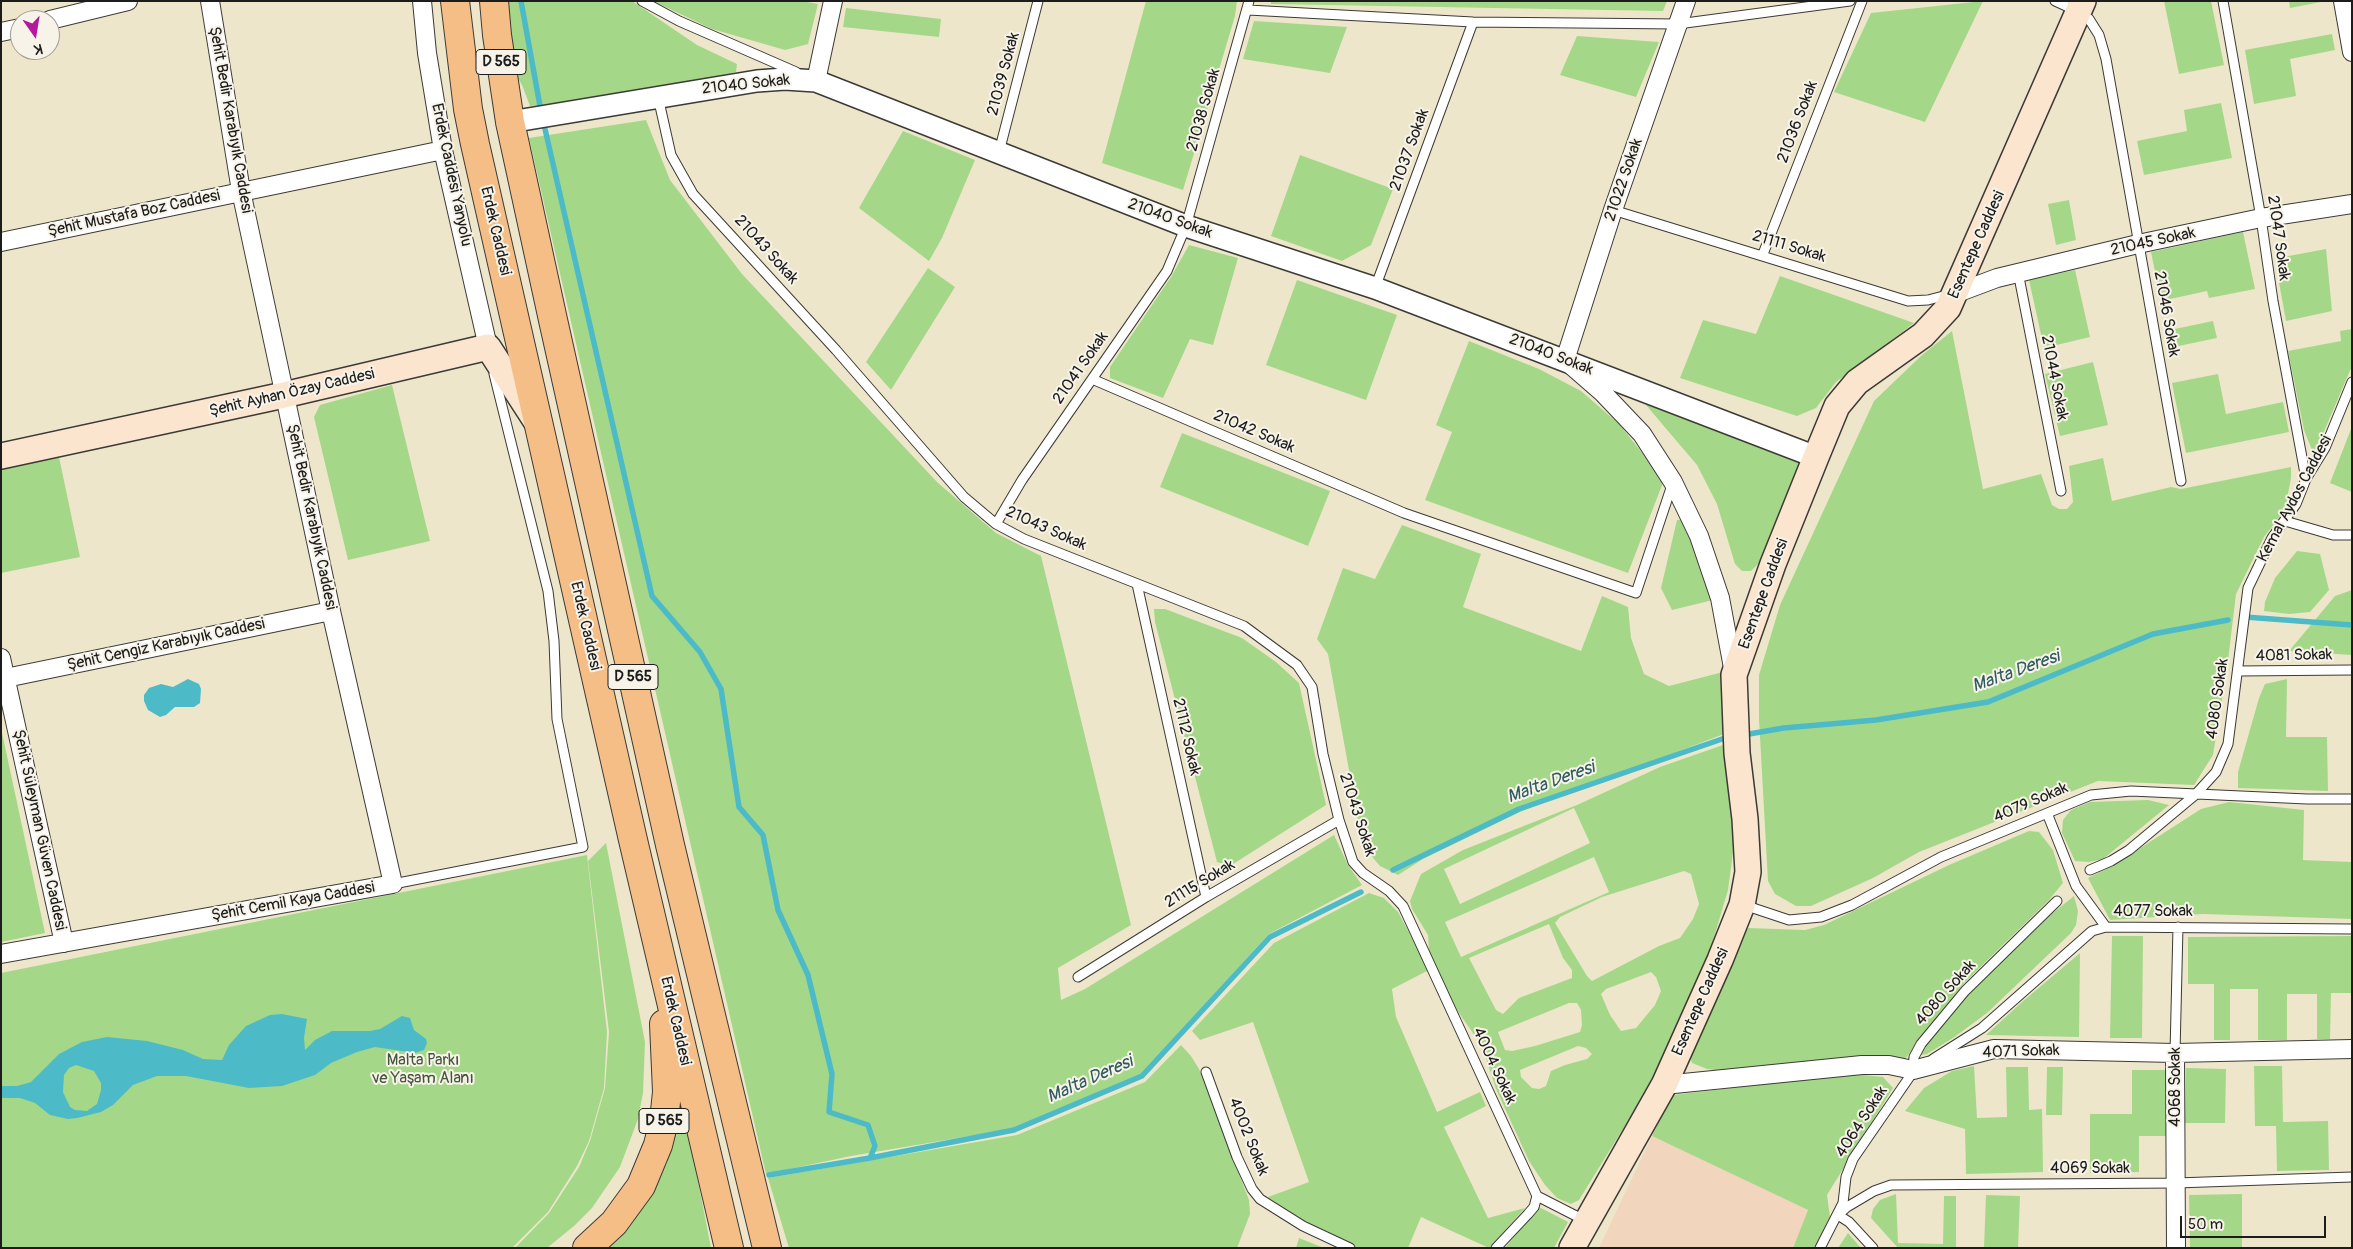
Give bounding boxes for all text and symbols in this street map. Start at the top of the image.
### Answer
north arrow [10,10,60,60]
street label: Şehit Bedir Karabıyık Caddesi [204,25,256,215]
street label: 21039 Sokak [984,30,1024,118]
text: K [32,40,44,58]
road number: D 565 [476,50,526,74]
street label: 21038 Sokak [1183,66,1225,154]
street label: 21040 Sokak [701,71,791,99]
street label: 21036 Sokak [1774,78,1822,166]
street label: Erdek Caddesi Yanyolu [426,102,476,248]
street label: 21037 Sokak [1386,106,1434,194]
street label: 21022 Sokak [1601,136,1647,224]
street label: Erdek Caddesi [475,185,515,277]
street label: Şehit Mustafa Boz Caddesi [46,186,222,242]
street label: Esentepe Caddesi [1945,188,2009,302]
street label: 21047 Sokak [2263,194,2293,282]
street label: 21040 Sokak [1125,195,1215,243]
street label: 21043 Sokak [730,211,802,289]
street label: 21045 Sokak [2109,224,2197,260]
street label: 21111 Sokak [1750,227,1828,267]
street label: 21046 Sokak [2149,270,2183,358]
street label: 21041 Sokak [1049,328,1113,408]
street label: 21040 Sokak [1506,330,1596,380]
street label: 21044 Sokak [2036,334,2072,422]
street label: Şehit Ayhan Özay Caddesi [207,365,377,421]
street label: 21042 Sokak [1210,406,1298,458]
street label: Şehit Bedir Karabıyık Caddesi [282,422,340,612]
street label: Kemal Aydos Caddesi [2254,432,2336,566]
street label: 21043 Sokak [1003,503,1089,555]
street label: Esentepe Caddesi [1735,536,1793,652]
street label: Erdek Caddesi [565,580,605,672]
street label: Şehit Cengiz Karabıyık Caddesi [65,615,267,675]
water label: Malta Deresi [1969,646,2063,698]
street label: 4081 Sokak [2255,646,2333,666]
street label: 4080 Sokak [2203,657,2233,741]
road number: D 565 [608,664,658,690]
street label: 21112 Sokak [1168,696,1204,778]
street label: Şehit Süleyman Güven Caddesi [8,728,70,932]
water label: Malta Deresi [1504,757,1598,809]
street label: 21043 Sokak [1335,771,1379,859]
street label: 4079 Sokak [1991,779,2071,827]
street label: 21115 Sokak [1161,856,1239,912]
street label: Şehit Cemil Kaya Caddesi [210,878,376,926]
street label: 4077 Sokak [2113,902,2193,922]
street label: Esentepe Caddesi [1669,945,1733,1059]
street label: 4080 Sokak [1912,956,1980,1030]
street label: Erdek Caddesi [655,975,695,1067]
street label: 4004 Sokak [1468,1025,1520,1107]
street label: 4071 Sokak [1982,1041,2060,1063]
street label: 4068 Sokak [2166,1047,2186,1127]
park label: Malta Parkı ve Yaşam Alanı [372,1051,474,1089]
water label: Malta Deresi [1044,1052,1136,1108]
street label: 4064 Sokak [1832,1083,1892,1161]
street label: 4002 Sokak [1224,1095,1272,1179]
road number: D 565 [639,1108,689,1134]
street label: 4069 Sokak [2050,1159,2130,1179]
scale bar [2183,1206,2329,1238]
text: 50 m [2188,1215,2223,1234]

